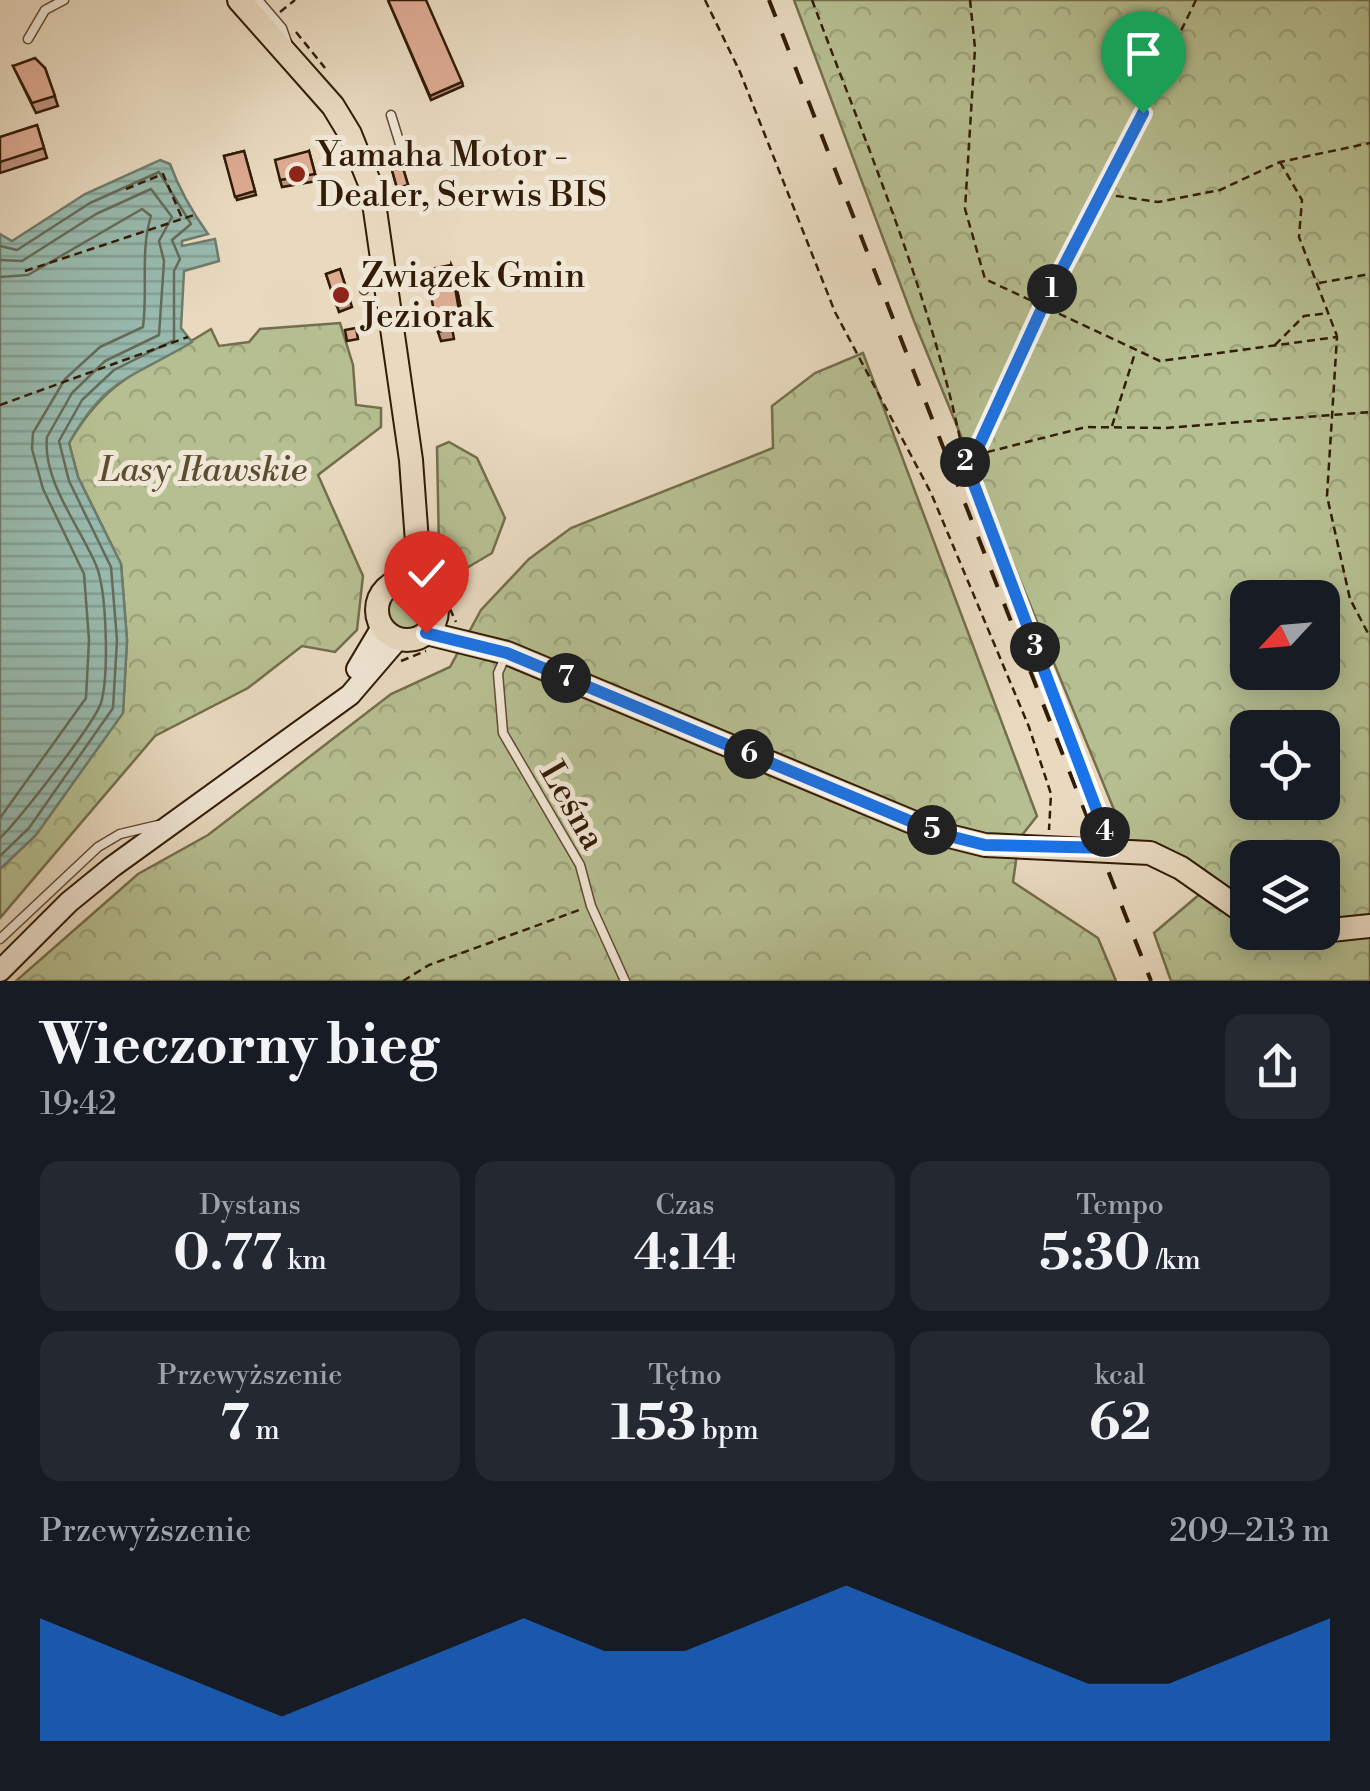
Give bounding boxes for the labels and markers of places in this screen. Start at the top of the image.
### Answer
pin [1101,11,1186,114]
place label: Yamaha Motor - Dealer, Serwis BIS [315,134,607,217]
marker: Yamaha Motor - Dealer, Serwis BIS [286,163,308,185]
place label: Związek Gmin Jeziorak [359,255,585,338]
pin: 1 [1027,264,1077,314]
marker: Związek Gmin Jeziorak [330,284,352,306]
pin: 2 [940,437,990,487]
pin [384,531,469,634]
pin: 3 [1010,622,1060,672]
pin: 7 [541,653,591,703]
pin: 6 [724,729,774,779]
pin: 5 [907,805,957,855]
pin: 4 [1080,807,1130,857]

